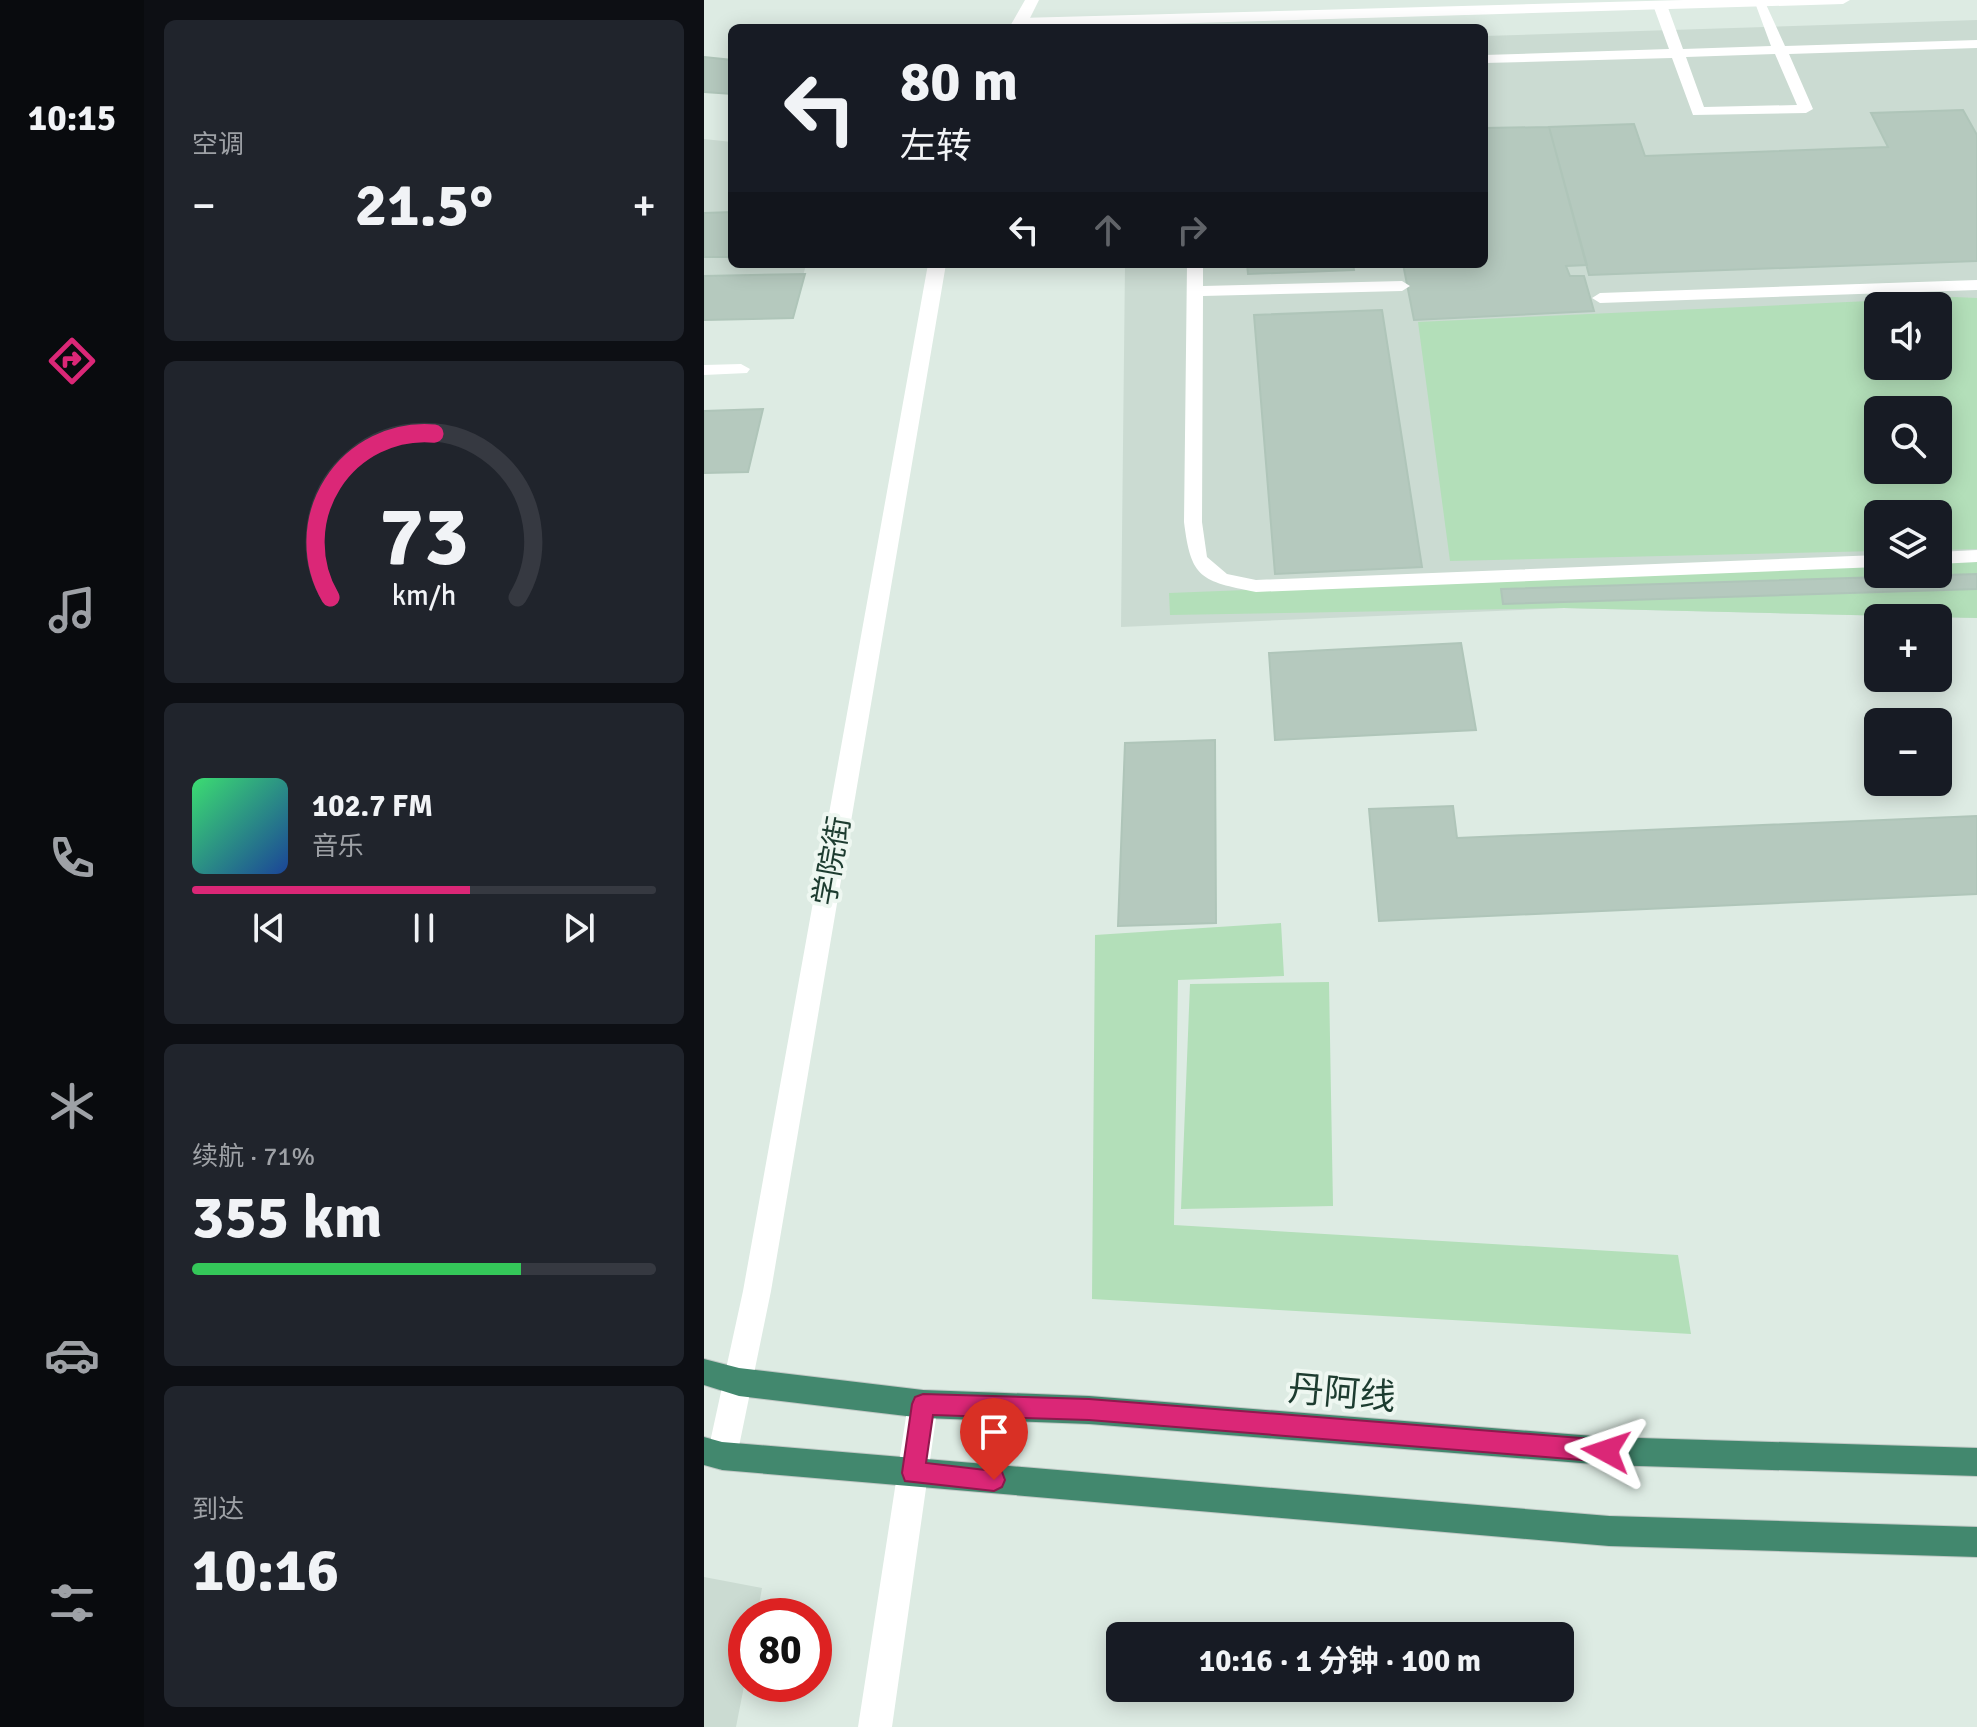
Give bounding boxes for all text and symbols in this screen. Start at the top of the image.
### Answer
text: 80 m [900,47,1018,116]
icon: left [768,56,872,160]
text: 10:15 [28,96,116,141]
text: 左转 [900,124,972,169]
text: 空调 [192,129,244,161]
text: 21.5° [355,169,493,243]
text: − [192,179,216,233]
text: + [632,179,656,233]
icon: left [1002,208,1046,252]
icon: ahead [1086,208,1130,252]
icon: right [1170,208,1214,252]
map controls [1864,292,1952,796]
button: sound [1864,292,1952,380]
icon: directions [44,333,100,389]
button: search [1864,396,1952,484]
text: 73 [379,486,469,588]
button: layers [1864,500,1952,588]
text: km/h [392,578,456,613]
icon: music [44,582,100,638]
button: + [1864,604,1952,692]
button: − [1864,708,1952,796]
text: 102.7 FM [312,788,433,825]
street label: 学院街 [806,814,859,909]
icon: phone [44,830,100,886]
text: 音乐 [312,831,364,863]
icon: previous [247,906,291,950]
icon: pause [402,906,446,950]
icon: next [557,906,601,950]
icon: climate [44,1078,100,1134]
text: 续航 · 71% [192,1141,315,1173]
text: 355 km [192,1181,382,1255]
icon: car [44,1327,100,1383]
street label: 丹阿线 [1286,1366,1398,1421]
pin [960,1398,1028,1480]
position arrow [1564,1409,1648,1493]
icon: arrive [972,1410,1016,1454]
text: 到达 [192,1494,244,1526]
text: 10:16 [192,1534,339,1608]
icon: filters [44,1575,100,1631]
speed limit sign: 80 [728,1598,832,1702]
text: 10:16 · 1 分钟 · 100 m [1199,1643,1481,1680]

